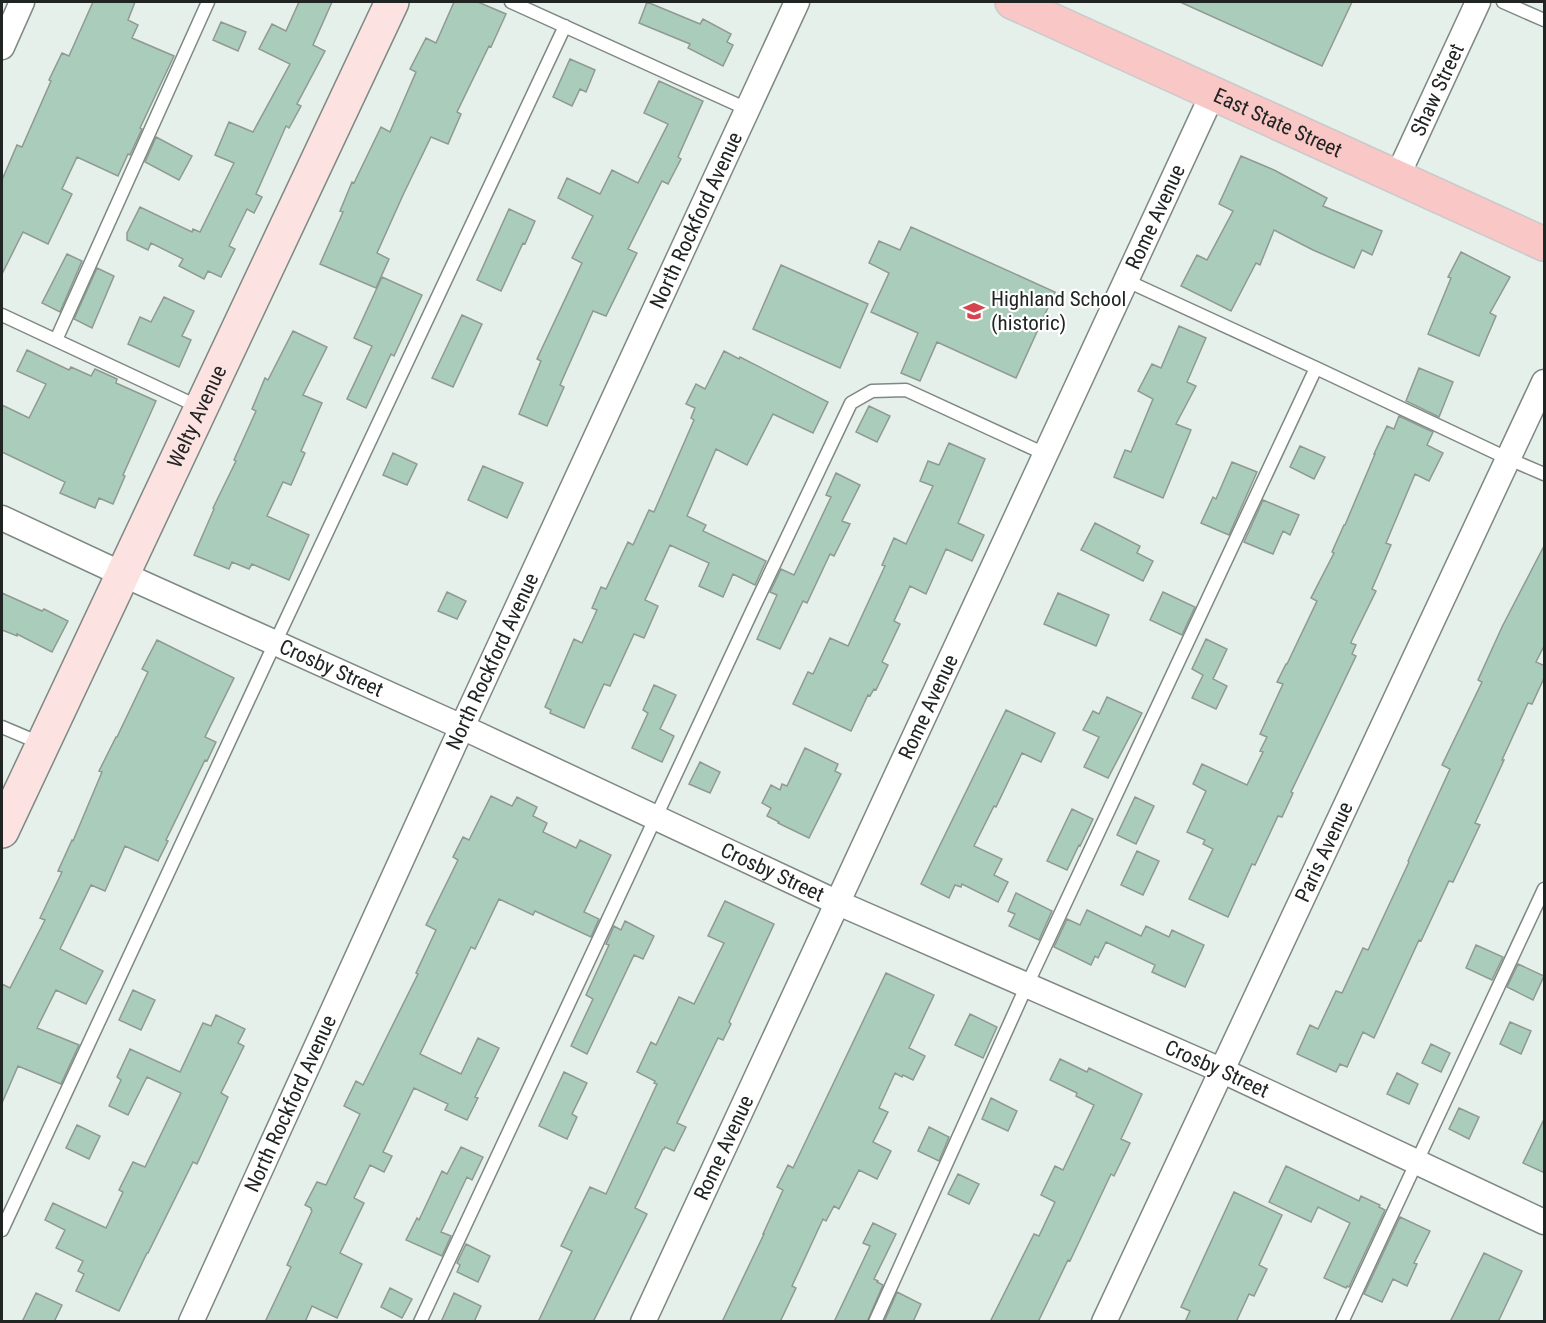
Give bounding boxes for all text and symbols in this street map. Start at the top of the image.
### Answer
street label: Shaw Street [1406,40,1469,140]
street label: East State Street [1210,83,1346,162]
street label: North Rockford Avenue [645,128,747,312]
street label: Rome Avenue [1121,161,1190,273]
place label: Highland School (historic) [991,287,1126,335]
school or university icon: Highland School (historic) [962,299,986,323]
street label: Welty Avenue [163,361,231,472]
street label: North Rockford Avenue [441,569,543,754]
street label: Crosby Street [276,634,387,702]
street label: Rome Avenue [894,651,963,763]
street label: Paris Avenue [1290,798,1358,906]
street label: Crosby Street [717,838,828,907]
street label: North Rockford Avenue [240,1011,341,1196]
street label: Crosby Street [1161,1035,1273,1103]
street label: Rome Avenue [689,1092,758,1204]

